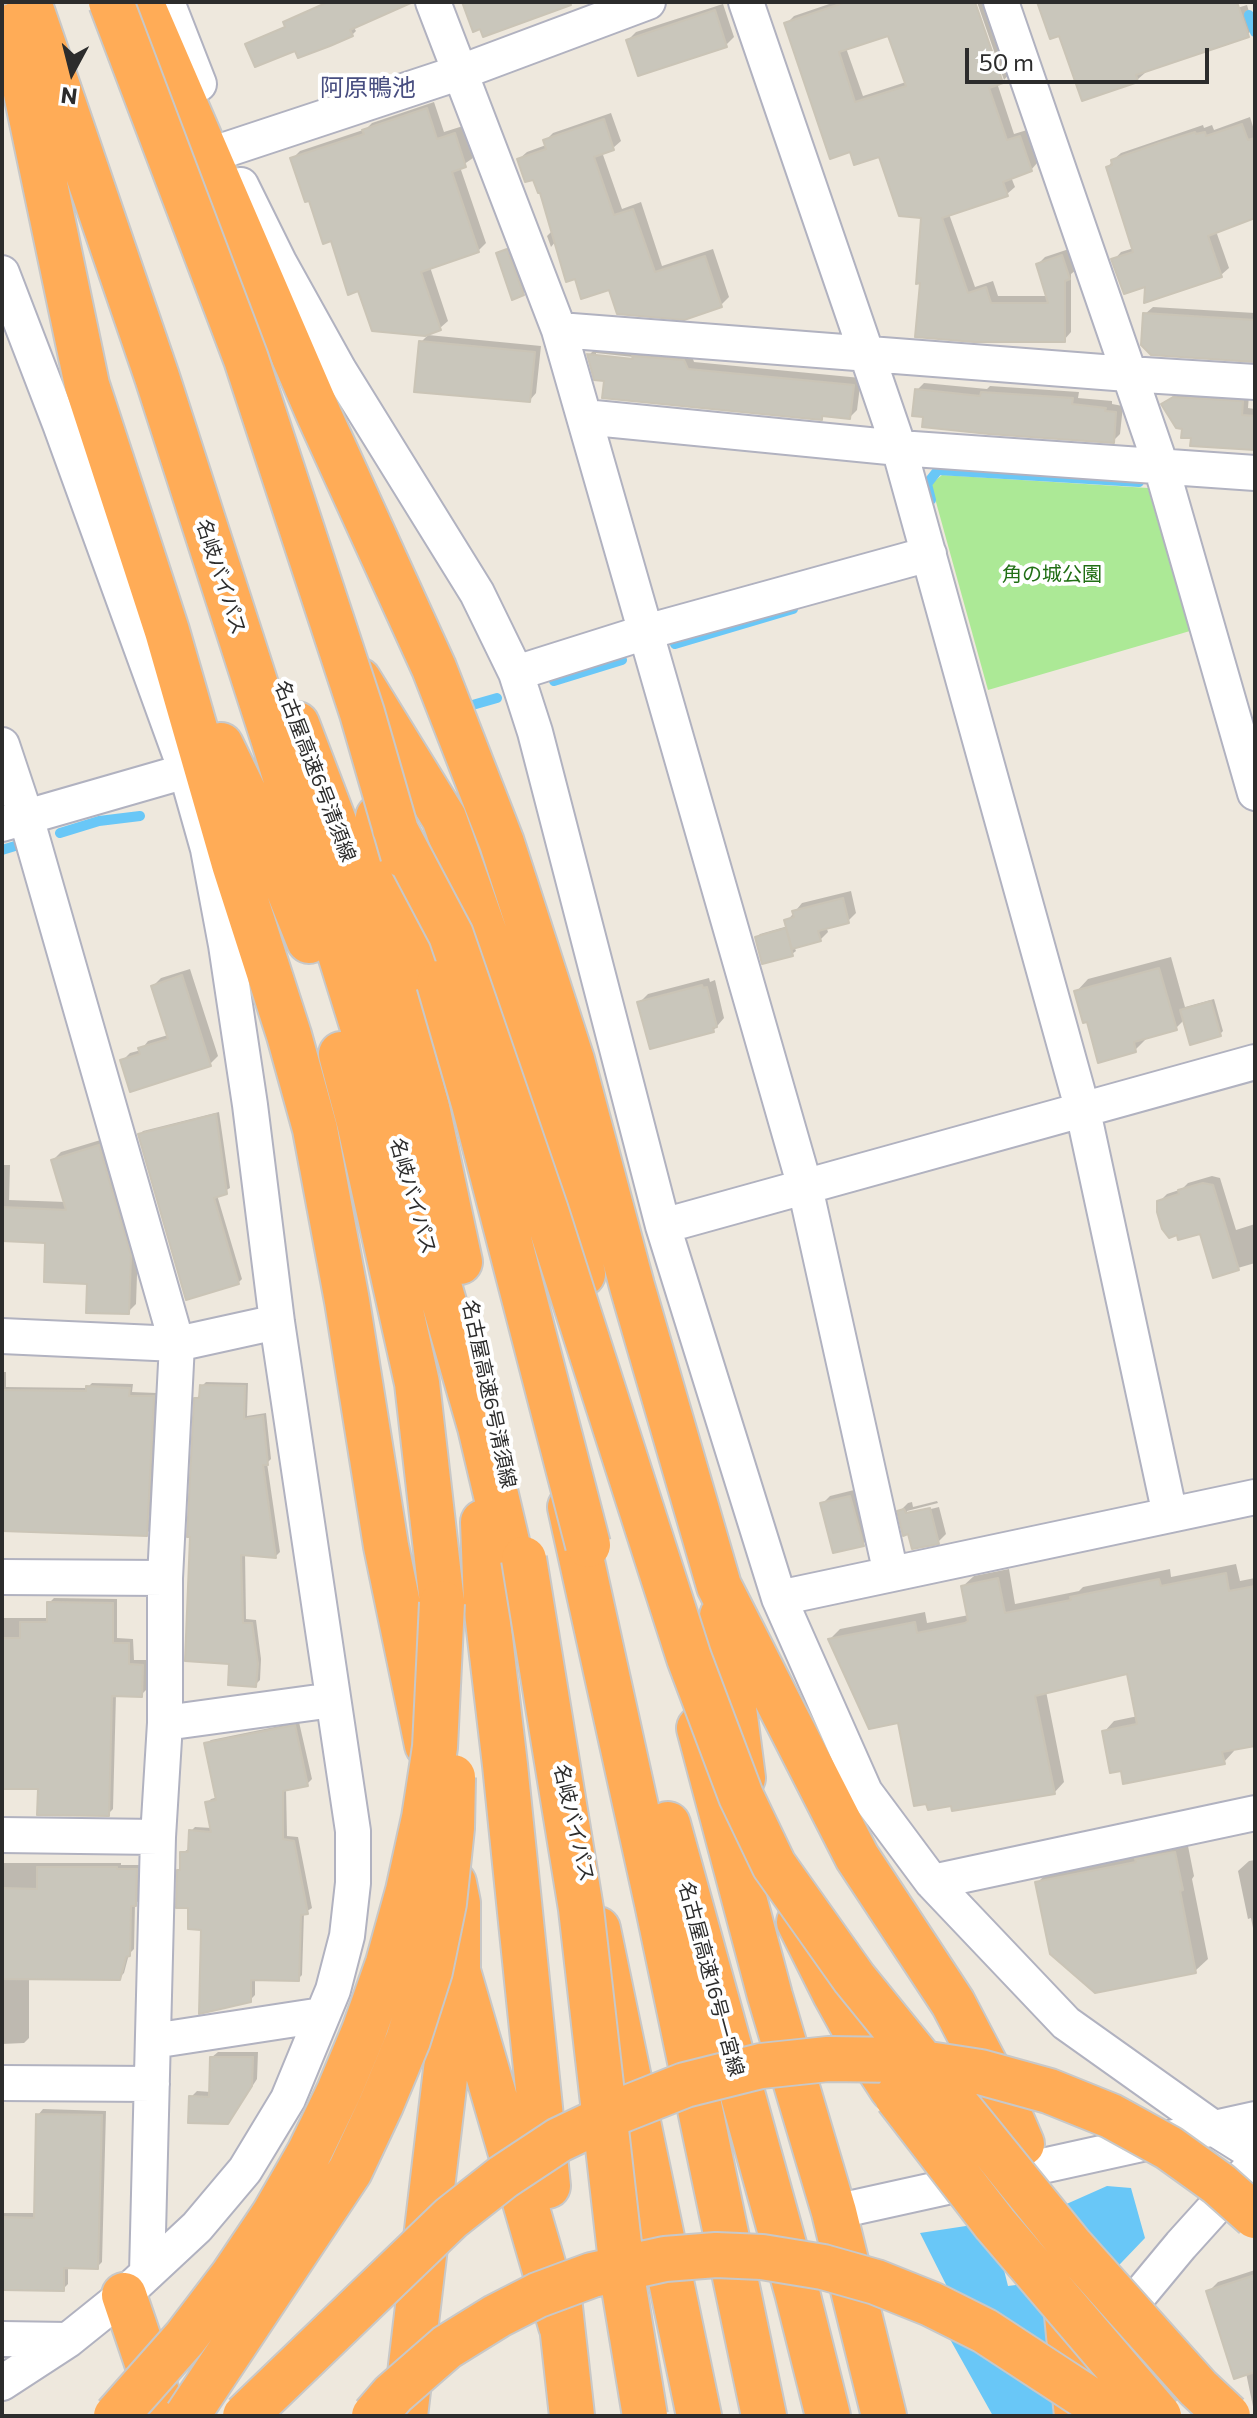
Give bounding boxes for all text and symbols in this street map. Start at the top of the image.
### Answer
north arrow [32,32,112,112]
scale bar [969,32,1213,82]
text: 50 m [979,47,1034,76]
district label: 阿原鴨池 [320,74,416,102]
text: N [59,82,79,111]
street label: 名岐バイパス [191,516,251,638]
park label: 角の城公園 [1002,562,1102,586]
street label: 名古屋高速6号清須線 [269,677,361,865]
street label: 名岐バイパス [385,1135,441,1257]
street label: 名古屋高速6号清須線 [457,1298,521,1490]
street label: 名岐バイパス [549,1762,599,1884]
street label: 名古屋高速16号一宮線 [673,1879,749,2079]

